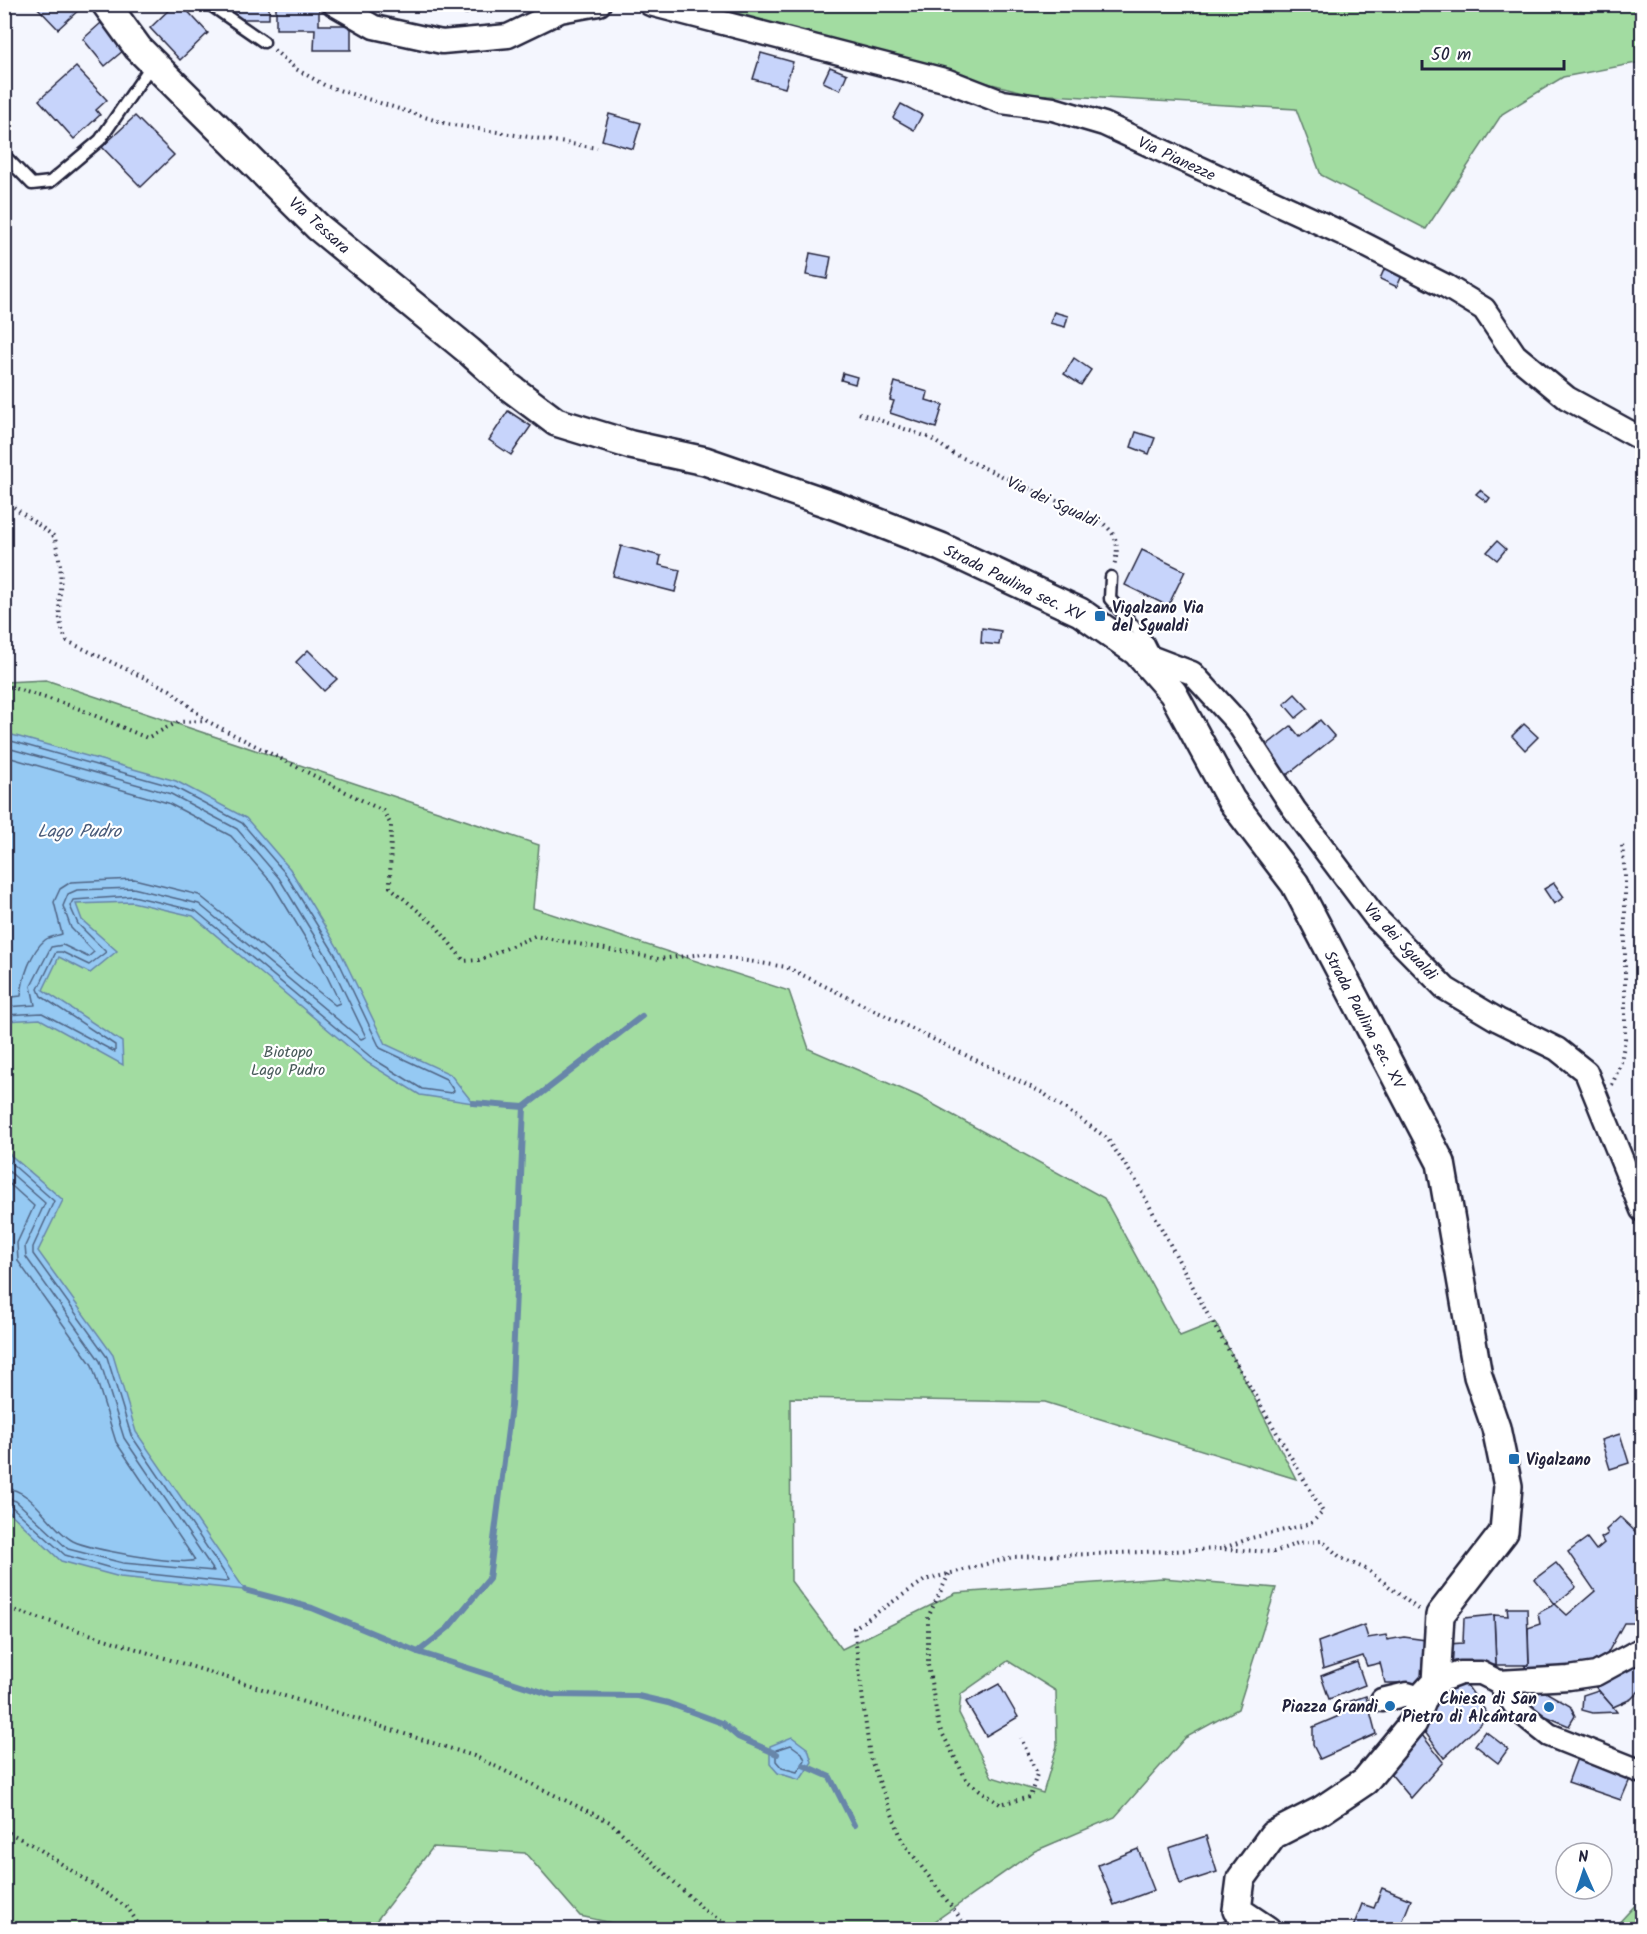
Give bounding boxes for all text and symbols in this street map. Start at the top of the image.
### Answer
scale bar [1422,33,1564,71]
text: 50 m [1431,41,1471,70]
street label: Via Pianezze [1133,130,1219,188]
street label: Via Tessara [282,191,356,261]
street label: Via dei Sgualdi [1002,470,1103,535]
street label: Strada Paulina sec. XV [939,539,1089,629]
place label: Vigalzano Via del Sgualdi [1112,596,1204,639]
marker: Vigalzano Via del Sgualdi [1093,609,1107,623]
water label: Lago Pudro [37,818,123,847]
street label: Via dei Sgualdi [1357,897,1443,987]
street label: Strada Paulina sec. XV [1317,946,1411,1095]
park label: Biotopo Lago Pudro [251,1040,325,1083]
place label: Vigalzano [1526,1448,1591,1473]
marker: Vigalzano [1507,1452,1521,1466]
place label: Chiesa di San Pietro di Alcántara [1402,1687,1537,1730]
place label: Piazza Grandi [1282,1695,1379,1720]
marker: Piazza Grandi [1383,1699,1397,1713]
marker: Chiesa di San Pietro di Alcántara [1542,1700,1556,1714]
north arrow [1554,1841,1614,1901]
text: N [1578,1845,1589,1870]

